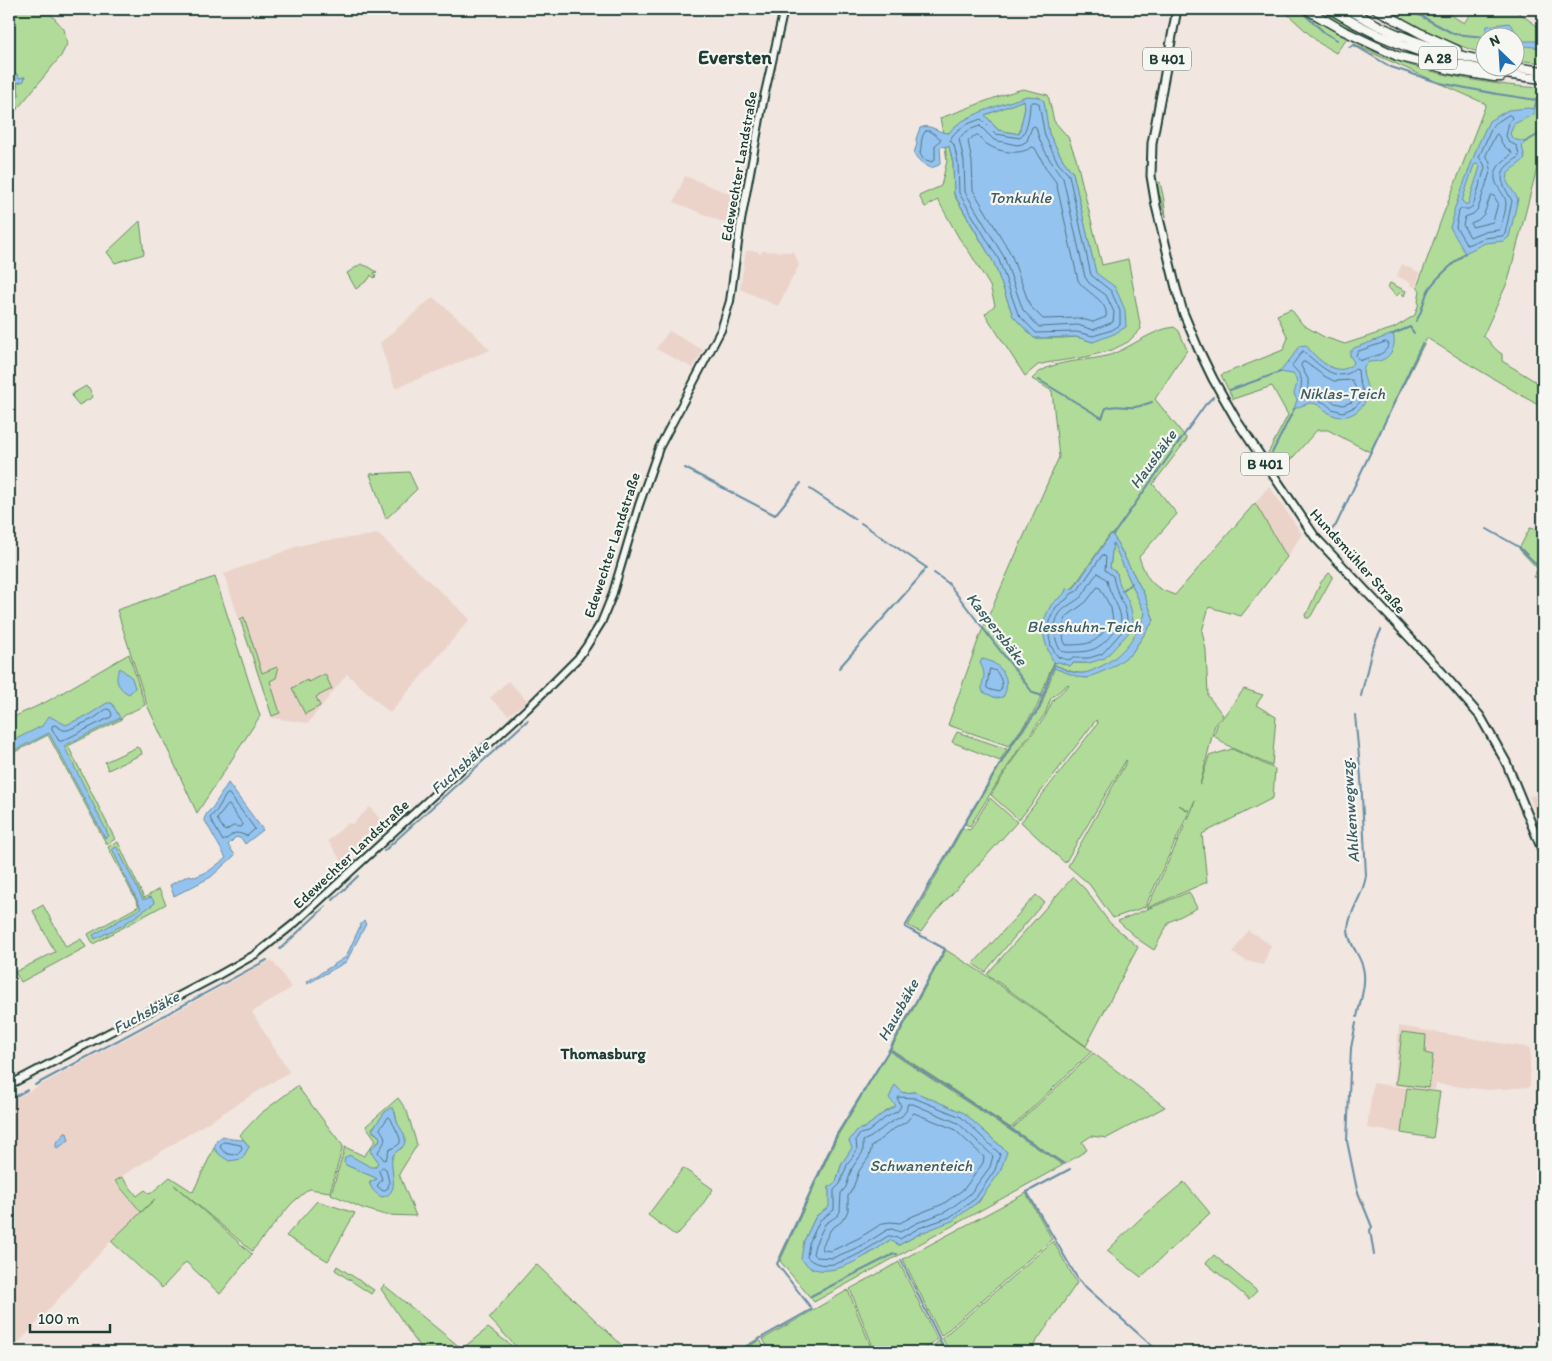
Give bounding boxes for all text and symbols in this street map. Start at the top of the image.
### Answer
north arrow [1474,28,1524,78]
text: N [1487,31,1503,50]
district label: Eversten [698,45,772,69]
road number: A 28 [1419,46,1457,70]
road number: B 401 [1143,48,1191,70]
street label: Edewechter Landstraße [717,90,761,242]
water label: Tonkuhle [989,188,1052,207]
water label: Niklas-Teich [1299,384,1386,403]
water label: Hausbäke [1125,425,1181,492]
road number: B 401 [1241,452,1289,476]
street label: Edewechter Landstraße [580,470,644,620]
street label: Hundsmühler Straße [1306,505,1410,617]
water label: Kaspersbäke [963,589,1032,670]
water label: Blesshuhn-Teich [1027,617,1142,636]
water label: Fuchsbäke [427,735,494,798]
water label: Ahlkenwegwzg. [1337,757,1363,863]
street label: Edewechter Landstraße [289,796,413,912]
water label: Hausbäke [873,975,923,1044]
water label: Fuchsbäke [110,986,184,1037]
district label: Thomasburg [559,1044,646,1064]
water label: Schwanenteich [870,1156,973,1175]
scale bar [30,1301,110,1333]
text: 100 m [38,1310,80,1328]

